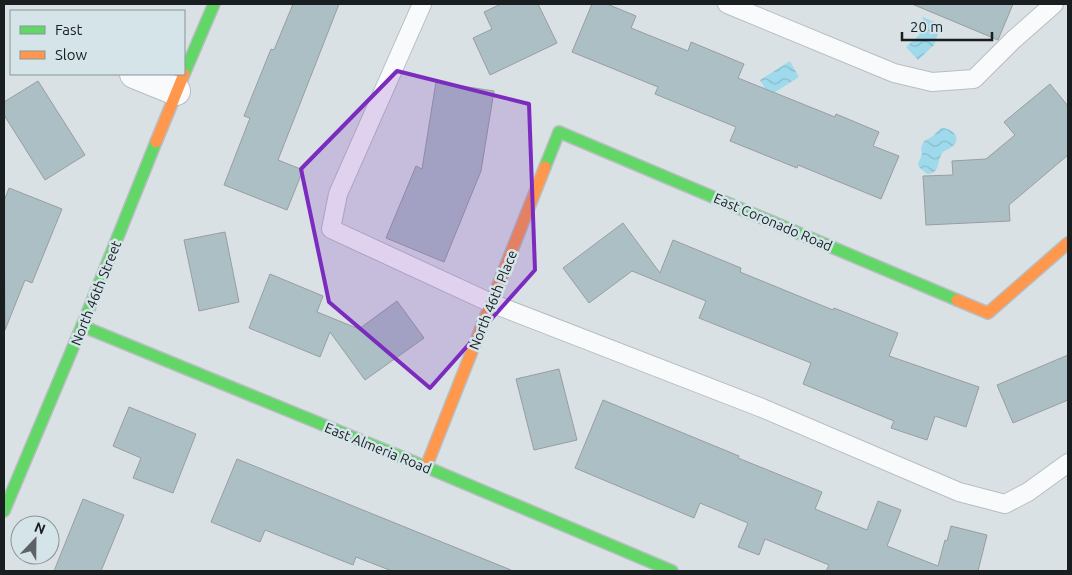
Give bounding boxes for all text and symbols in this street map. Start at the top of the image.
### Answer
legend [10,10,185,75]
scale bar [902,10,992,42]
text: 20 m [910,18,943,35]
text: Fast [55,21,83,38]
text: Slow [55,46,88,63]
street label: East Coronado Road [711,190,835,254]
street label: North 46th Street [68,238,125,348]
street label: North 46th Place [466,248,520,352]
street label: East Almeria Road [322,419,434,477]
north arrow [10,515,60,565]
text: N [32,519,48,537]

